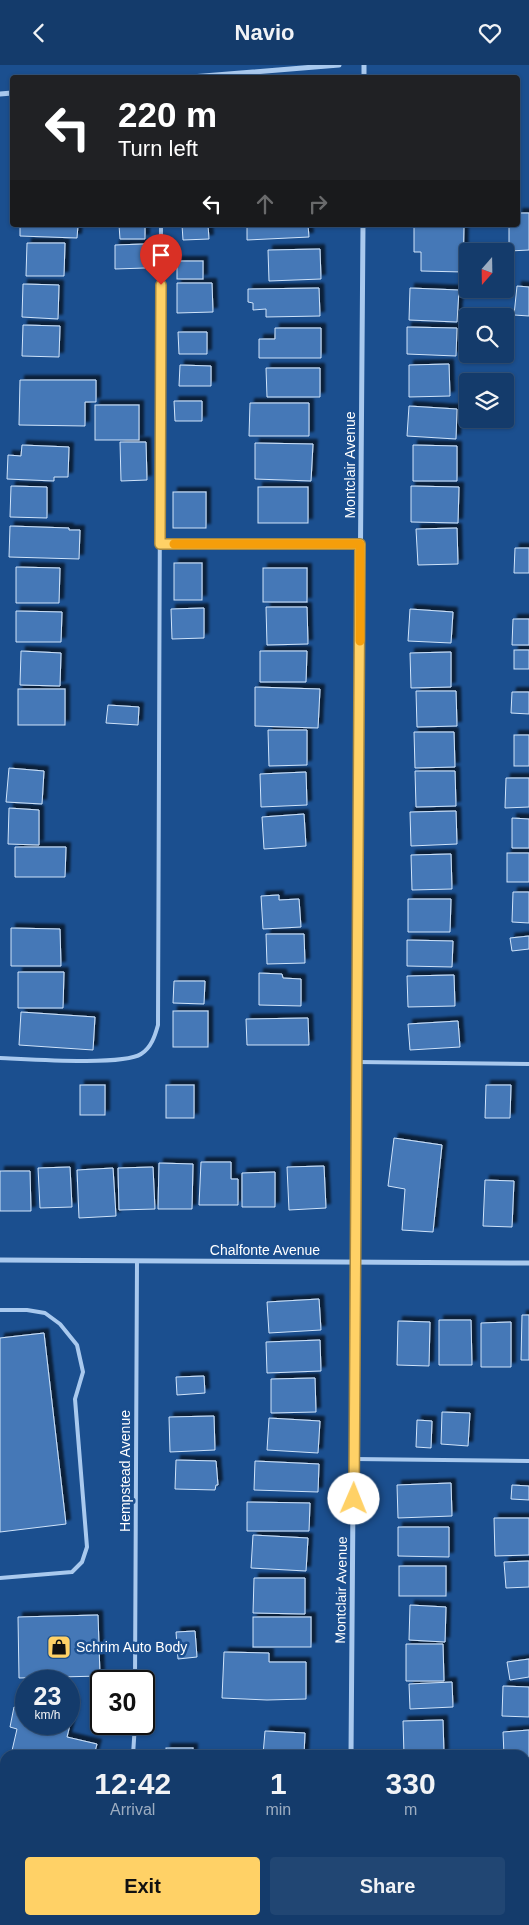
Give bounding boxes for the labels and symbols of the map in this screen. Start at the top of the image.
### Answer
pin [140,234,182,285]
north arrow [459,243,514,297]
street label: Montclair Avenue [342,411,358,519]
street label: Chalfonte Avenue [210,1242,320,1258]
street label: Hempstead Avenue [117,1410,133,1532]
position arrow [327,1472,379,1524]
street label: Montclair Avenue [332,1536,350,1644]
shop icon: Schrim Auto Body [46,1634,72,1660]
place label: Schrim Auto Body [76,1639,187,1655]
speed limit sign: 30 [90,1670,155,1735]

